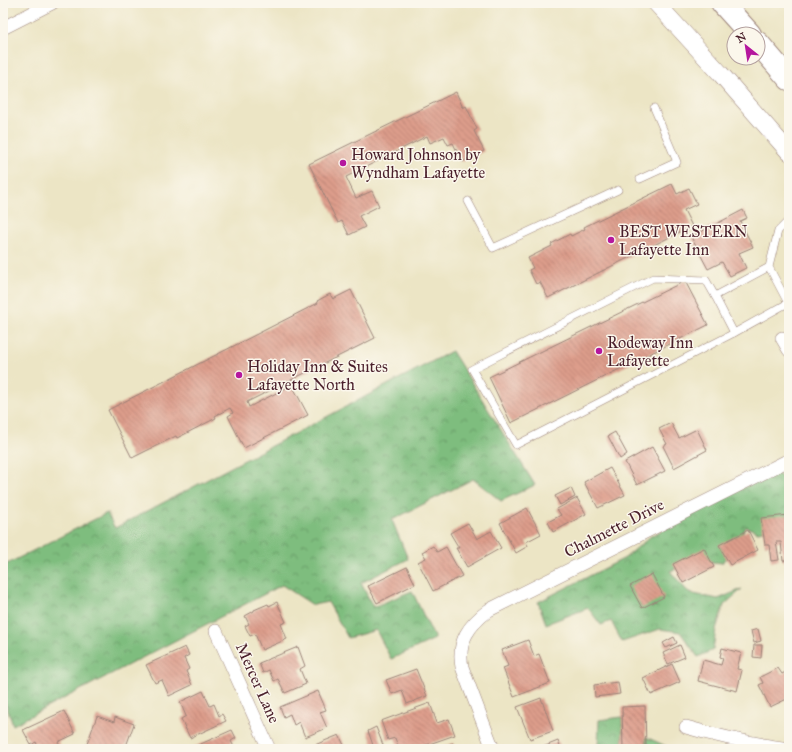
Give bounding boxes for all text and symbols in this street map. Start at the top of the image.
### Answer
north arrow [726,26,766,66]
text: N [734,29,749,46]
place label: Howard Johnson by Wyndham Lafayette [351,145,486,182]
marker: Howard Johnson by Wyndham Lafayette [338,158,348,168]
place label: BEST WESTERN Lafayette Inn [619,222,748,259]
marker: BEST WESTERN Lafayette Inn [606,235,616,245]
place label: Rodeway Inn Lafayette [607,333,693,370]
marker: Rodeway Inn Lafayette [594,346,604,356]
place label: Holiday Inn & Suites Lafayette North [247,357,388,394]
marker: Holiday Inn & Suites Lafayette North [234,370,244,380]
street label: Chalmette Drive [561,495,667,561]
street label: Mercer Lane [232,640,284,726]

